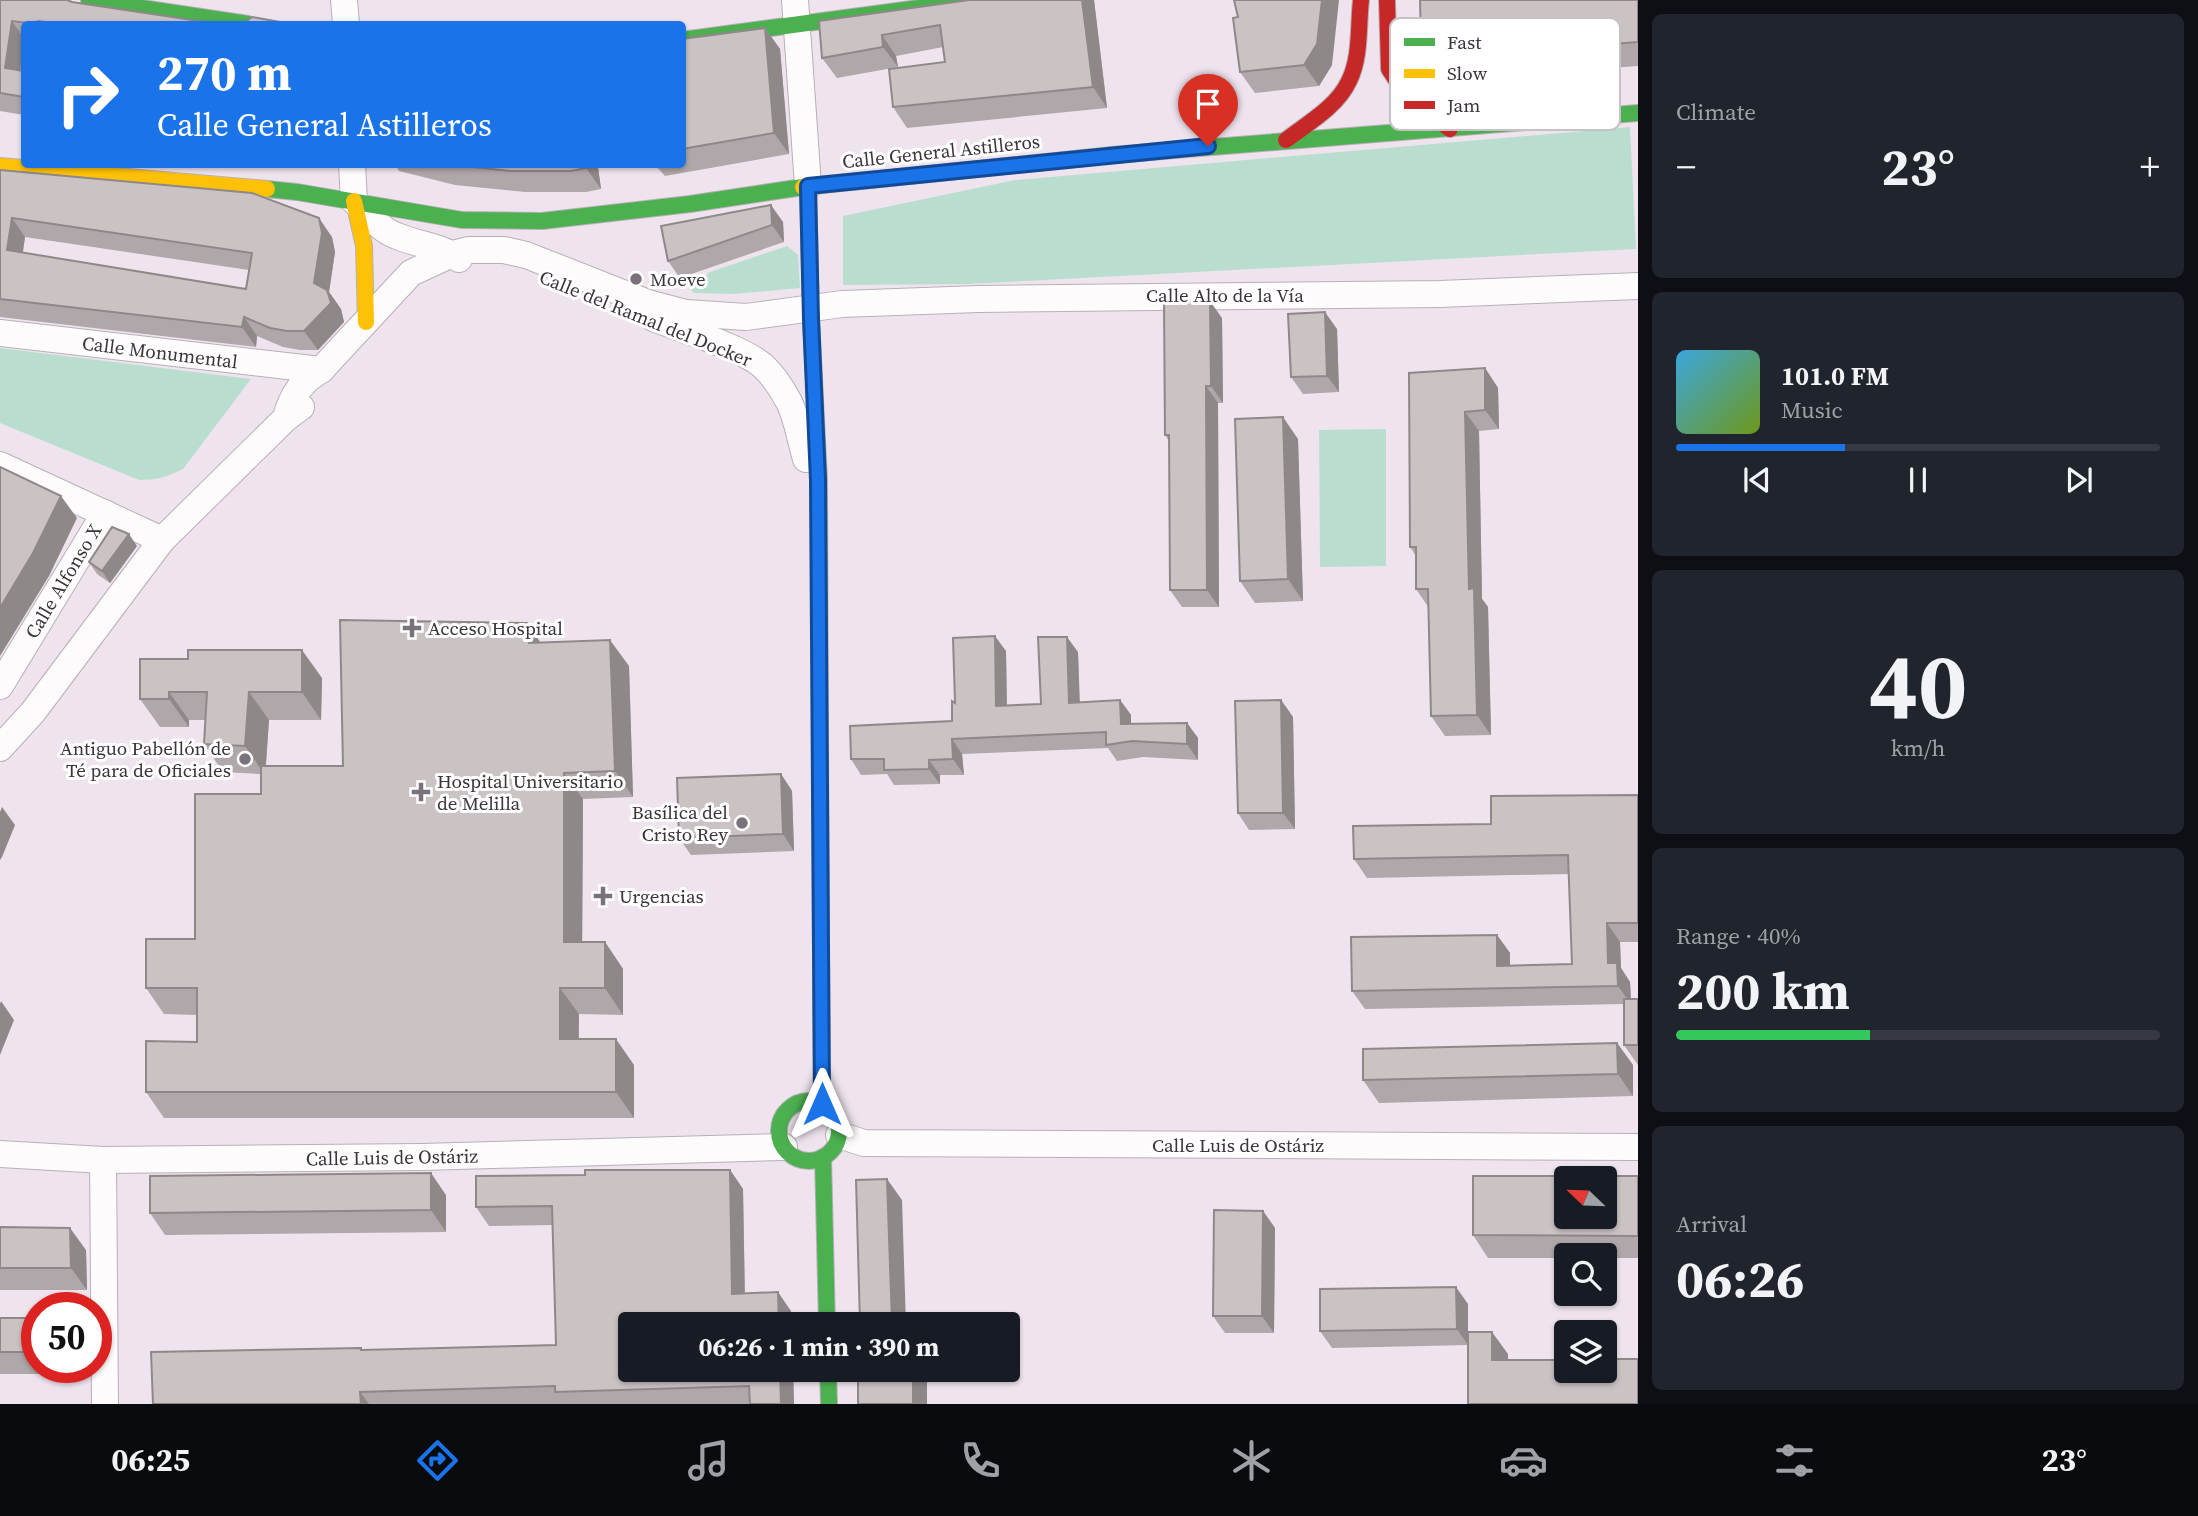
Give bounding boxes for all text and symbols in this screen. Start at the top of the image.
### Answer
legend [1390,18,1620,130]
text: Fast [1447,29,1482,55]
text: 270 m [157,39,292,106]
icon: right [42,49,133,140]
text: Slow [1447,60,1488,86]
pin [1178,74,1238,146]
icon: arrive [1189,85,1227,123]
text: Jam [1446,92,1480,118]
text: Climate [1676,96,1756,128]
text: Calle General Astilleros [157,103,492,147]
street label: Calle General Astilleros [841,128,1041,174]
text: 23° [1881,131,1955,202]
text: − [1676,141,1696,193]
text: + [2140,141,2160,193]
street label: Calle del Ramal del Docker [536,263,756,373]
place label: Moeve [650,266,706,292]
marker: Moeve [628,271,644,287]
street label: Calle Alto de la Vía [1146,282,1304,308]
street label: Calle Monumental [81,330,240,374]
text: 101.0 FM [1781,358,1889,394]
text: Music [1781,394,1843,426]
icon: previous [1738,461,1776,499]
icon: pause [1899,461,1937,499]
icon: next [2060,461,2098,499]
street label: Calle Alfonso X [19,518,108,643]
place label: Acceso Hospital [428,615,563,641]
marker: Acceso Hospital [402,618,422,638]
text: 40 [1869,624,1967,748]
text: km/h [1891,732,1945,764]
place label: Antiguo Pabellón de Té para de Oficiales [60,735,231,783]
marker: Antiguo Pabellón de Té para de Oficiales [237,751,253,767]
place label: Hospital Universitario de Melilla [437,768,623,816]
marker: Hospital Universitario de Melilla [411,782,431,802]
place label: Basílica del Cristo Rey [632,799,728,847]
marker: Basílica del Cristo Rey [734,815,750,831]
place label: Urgencias [619,883,704,909]
marker: Urgencias [593,886,613,906]
text: Range · 40% [1676,920,1801,952]
text: 200 km [1676,955,1850,1026]
position arrow [785,1067,859,1141]
street label: Calle Luis de Ostáriz [1152,1132,1324,1158]
street label: Calle Luis de Ostáriz [306,1142,479,1171]
north arrow [1554,1166,1617,1228]
map controls [1554,1166,1617,1383]
text: Arrival [1676,1208,1747,1240]
button: search [1554,1243,1617,1306]
text: 06:26 [1676,1243,1804,1314]
speed limit sign: 50 [21,1292,112,1383]
button: layers [1554,1320,1617,1383]
text: 06:26 · 1 min · 390 m [699,1329,939,1365]
icon: directions [413,1436,462,1485]
icon: music [684,1436,733,1485]
icon: phone [956,1436,1005,1485]
icon: climate [1227,1436,1276,1485]
icon: car [1499,1436,1548,1485]
icon: filters [1770,1436,1819,1485]
text: 06:25 [111,1438,190,1482]
text: 23° [2042,1438,2087,1482]

